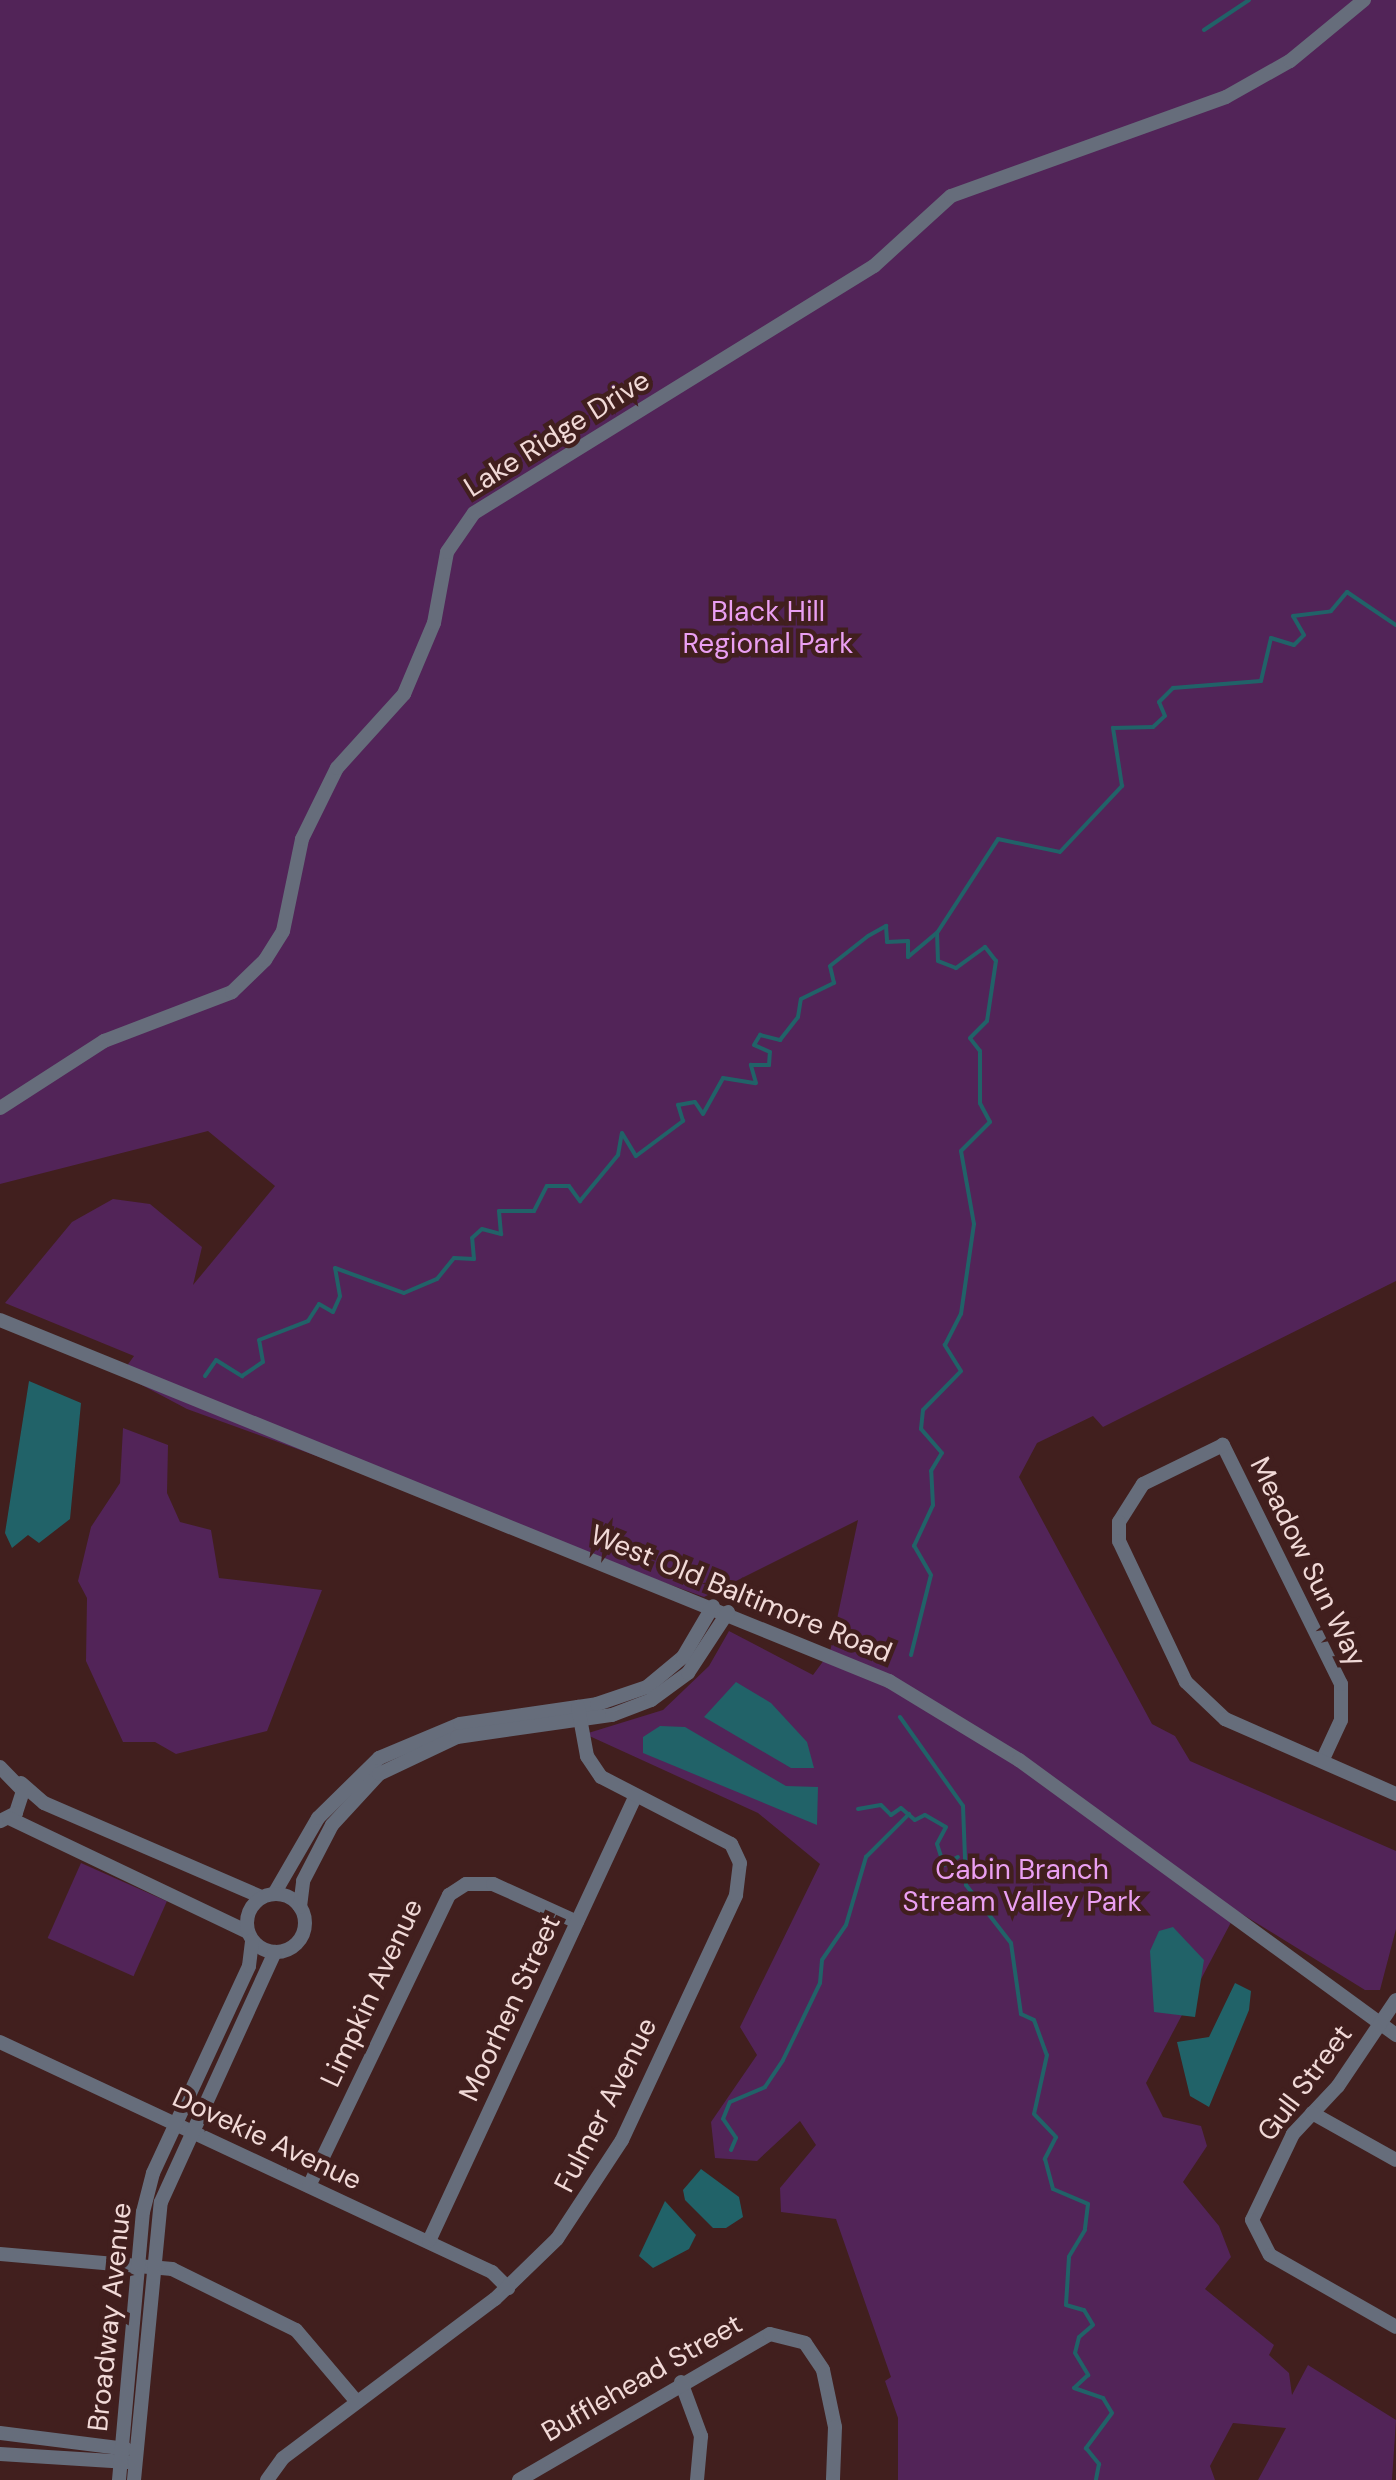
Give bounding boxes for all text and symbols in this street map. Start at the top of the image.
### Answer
street label: Lake Ridge Drive [458,364,656,504]
park label: Black Hill Regional Park [683,595,853,661]
street label: Meadow Sun Way [1243,1452,1373,1672]
street label: West Old Baltimore Road [585,1518,897,1670]
park label: Cabin Branch Stream Valley Park [902,1853,1142,1919]
street label: Limpkin Avenue [314,1894,430,2092]
street label: Moorhen Street [452,1909,568,2107]
street label: Fulmer Avenue [548,2012,664,2198]
street label: Gull Street [1250,2018,1360,2148]
street label: Dovekie Avenue [167,2081,367,2197]
street label: Broadway Avenue [81,2201,139,2433]
street label: Bufflehead Street [536,2307,748,2449]

